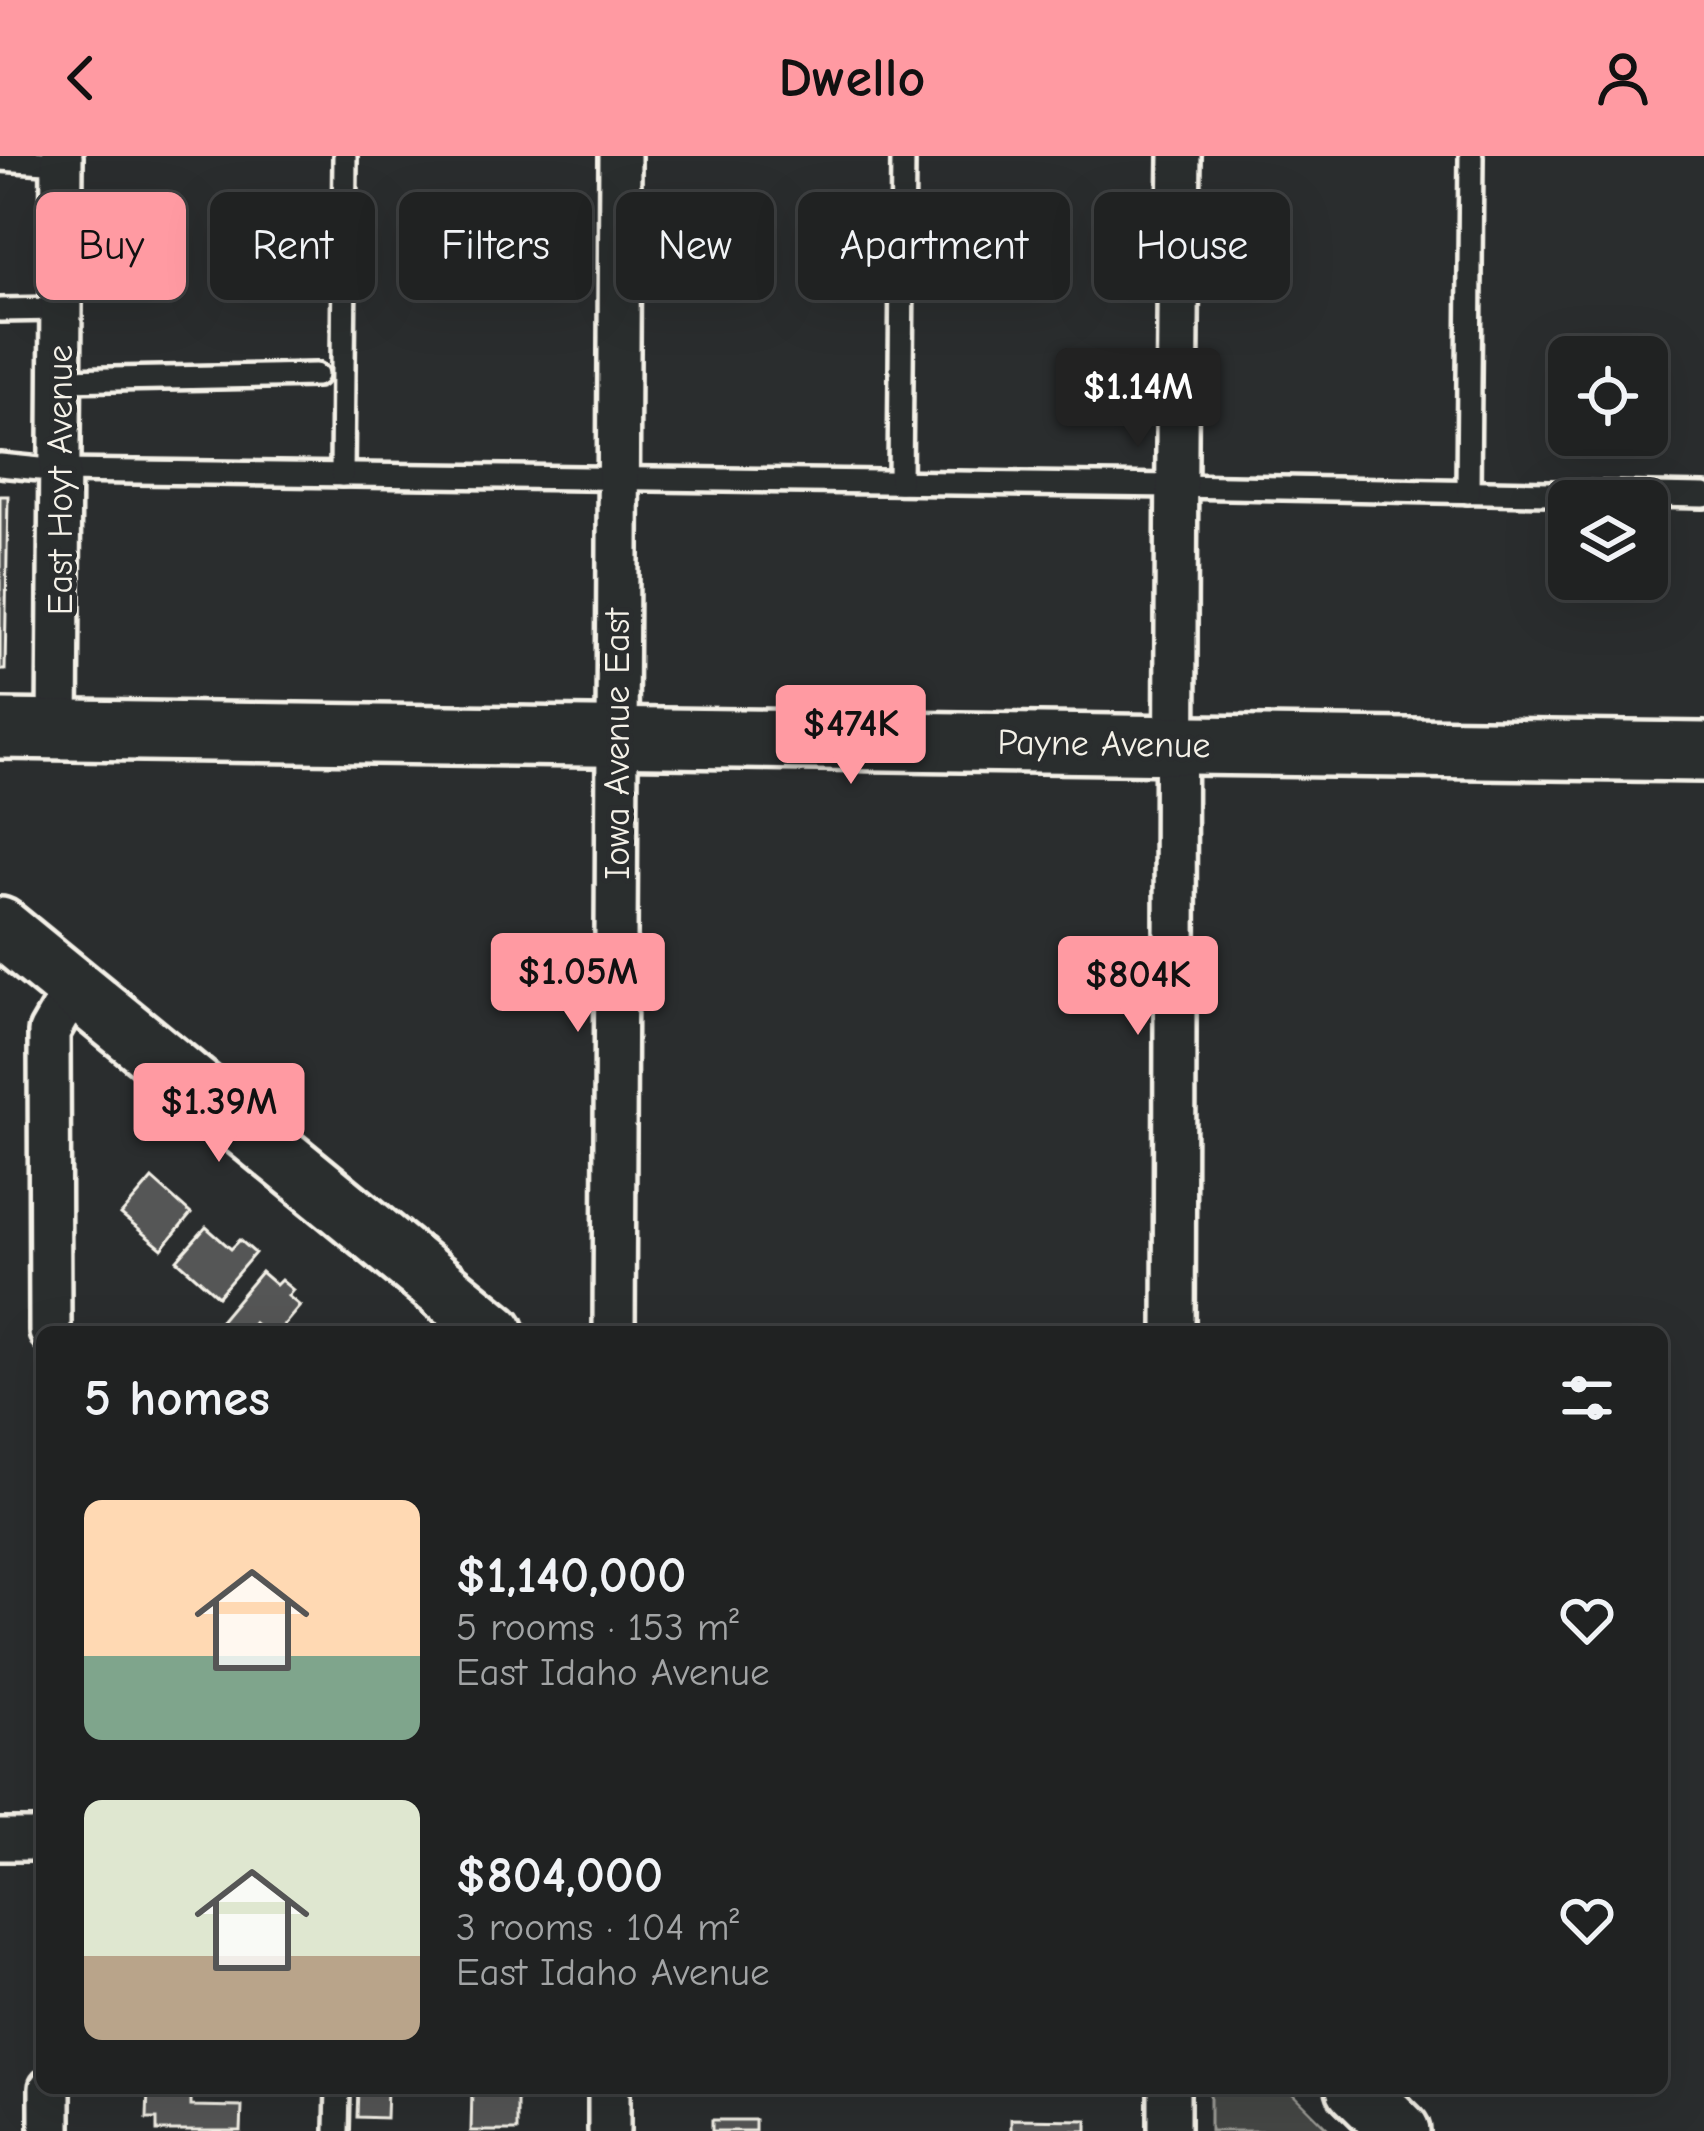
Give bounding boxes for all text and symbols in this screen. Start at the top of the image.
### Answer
icon: back [48,45,114,111]
icon: person [1590,45,1656,111]
text: Dwello [778,47,926,110]
chip: Buy [36,192,186,300]
chip: Rent [210,192,375,300]
chip: Filters [399,192,592,300]
chip: New [616,192,774,300]
chip: Apartment [798,192,1070,300]
chip: House [1094,192,1290,300]
map controls [1548,336,1668,600]
button: locate [1548,336,1668,456]
street label: East Hoyt Avenue [40,345,81,615]
pin: $1.14M [1040,348,1236,450]
text: $1.14M [1083,364,1193,409]
button: layers [1548,480,1668,600]
street label: Iowa Avenue East [597,607,638,880]
pin: $474K [767,685,935,787]
text: $474K [803,701,899,746]
street label: Payne Avenue [997,722,1211,766]
pin: $1.05M [480,933,676,1035]
pin: $804K [1054,936,1222,1038]
text: $1.05M [518,949,638,994]
text: $804K [1085,952,1191,997]
pin: $1.39M [121,1063,317,1165]
text: $1.39M [161,1079,277,1124]
icon: filters [1554,1365,1620,1431]
text: 5 homes [84,1369,270,1428]
text: $1,140,000 [456,1546,686,1605]
icon: home [180,1548,324,1692]
icon: heart [1554,1587,1620,1653]
text: 5 rooms · 153 m² [456,1605,739,1650]
text: East Idaho Avenue [456,1650,769,1695]
text: $804,000 [456,1846,663,1905]
icon: home [180,1848,324,1992]
icon: heart [1554,1887,1620,1953]
text: 3 rooms · 104 m² [456,1905,739,1950]
text: East Idaho Avenue [456,1950,769,1995]

